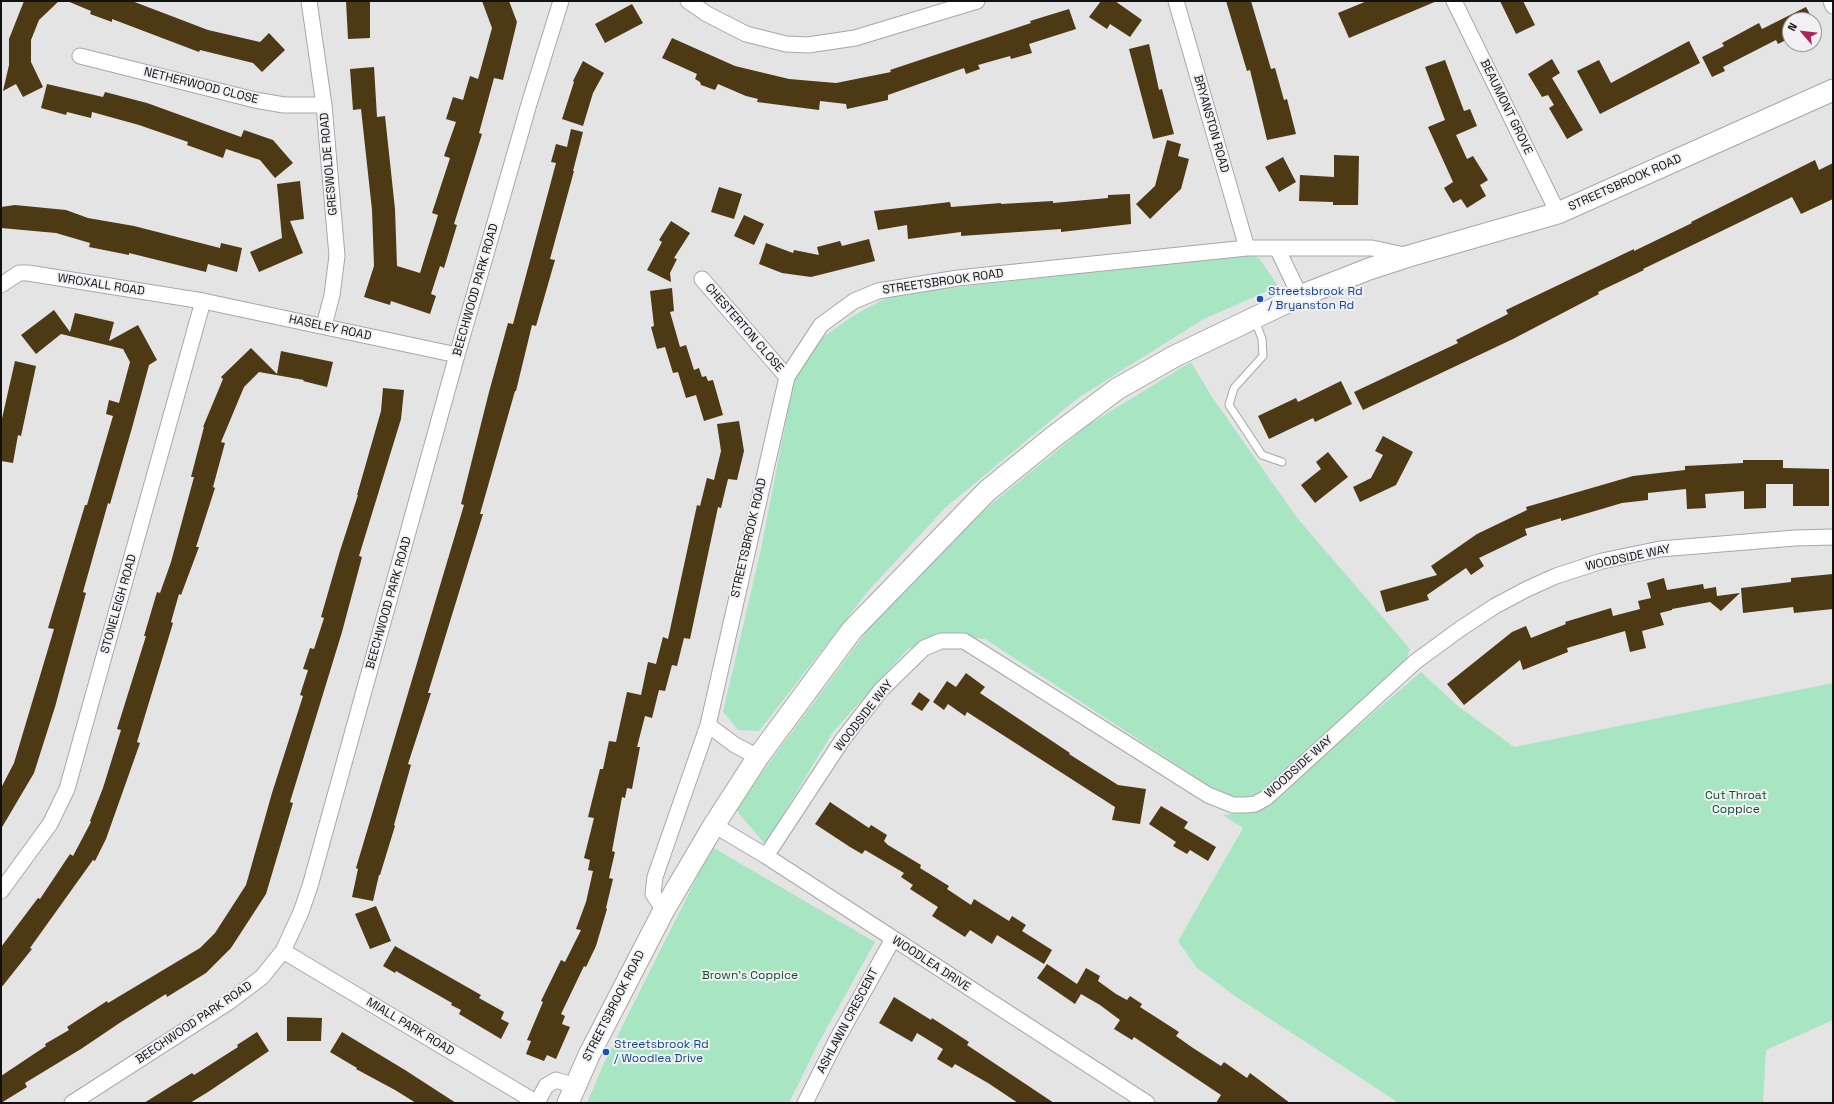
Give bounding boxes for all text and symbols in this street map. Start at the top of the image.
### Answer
north arrow [1782,12,1822,52]
text: N [1784,20,1800,33]
street label: BEAUMONT GROVE [1477,57,1535,157]
street label: NETHERWOOD CLOSE [142,65,260,107]
street label: BRYANSTON ROAD [1190,73,1232,175]
street label: GRESWOLDE ROAD [317,112,341,216]
street label: STREETSBROOK ROAD [1566,152,1684,214]
street label: BEECHWOOD PARK ROAD [450,222,502,358]
street label: STREETSBROOK ROAD [881,266,1005,298]
street label: WROXALL ROAD [56,271,146,299]
street label: CHESTERTON CLOSE [702,281,786,375]
place label: Streetsbrook Rd / Bryanston Rd [1268,285,1363,313]
marker: Streetsbrook Rd / Bryanston Rd [1255,294,1265,304]
street label: HASELEY ROAD [287,312,373,344]
street label: STREETSBROOK ROAD [728,477,770,599]
street label: BEECHWOOD PARK ROAD [363,535,415,671]
street label: WOODSIDE WAY [1584,542,1672,574]
street label: STONELEIGH ROAD [98,553,140,655]
street label: WOODSIDE WAY [832,678,896,754]
street label: WOODSIDE WAY [1262,733,1336,801]
park label: Cut Throat Coppice [1705,789,1767,817]
street label: WOODLEA DRIVE [889,933,973,995]
street label: STREETSBROOK ROAD [580,948,648,1064]
street label: ASHLAWN CRESCENT [814,966,882,1076]
park label: Brown's Coppice [702,969,798,983]
street label: BEECHWOOD PARK ROAD [133,979,255,1067]
street label: MIALL PARK ROAD [363,995,457,1059]
place label: Streetsbrook Rd / Woodlea Drive [614,1038,709,1066]
marker: Streetsbrook Rd / Woodlea Drive [601,1047,611,1057]

